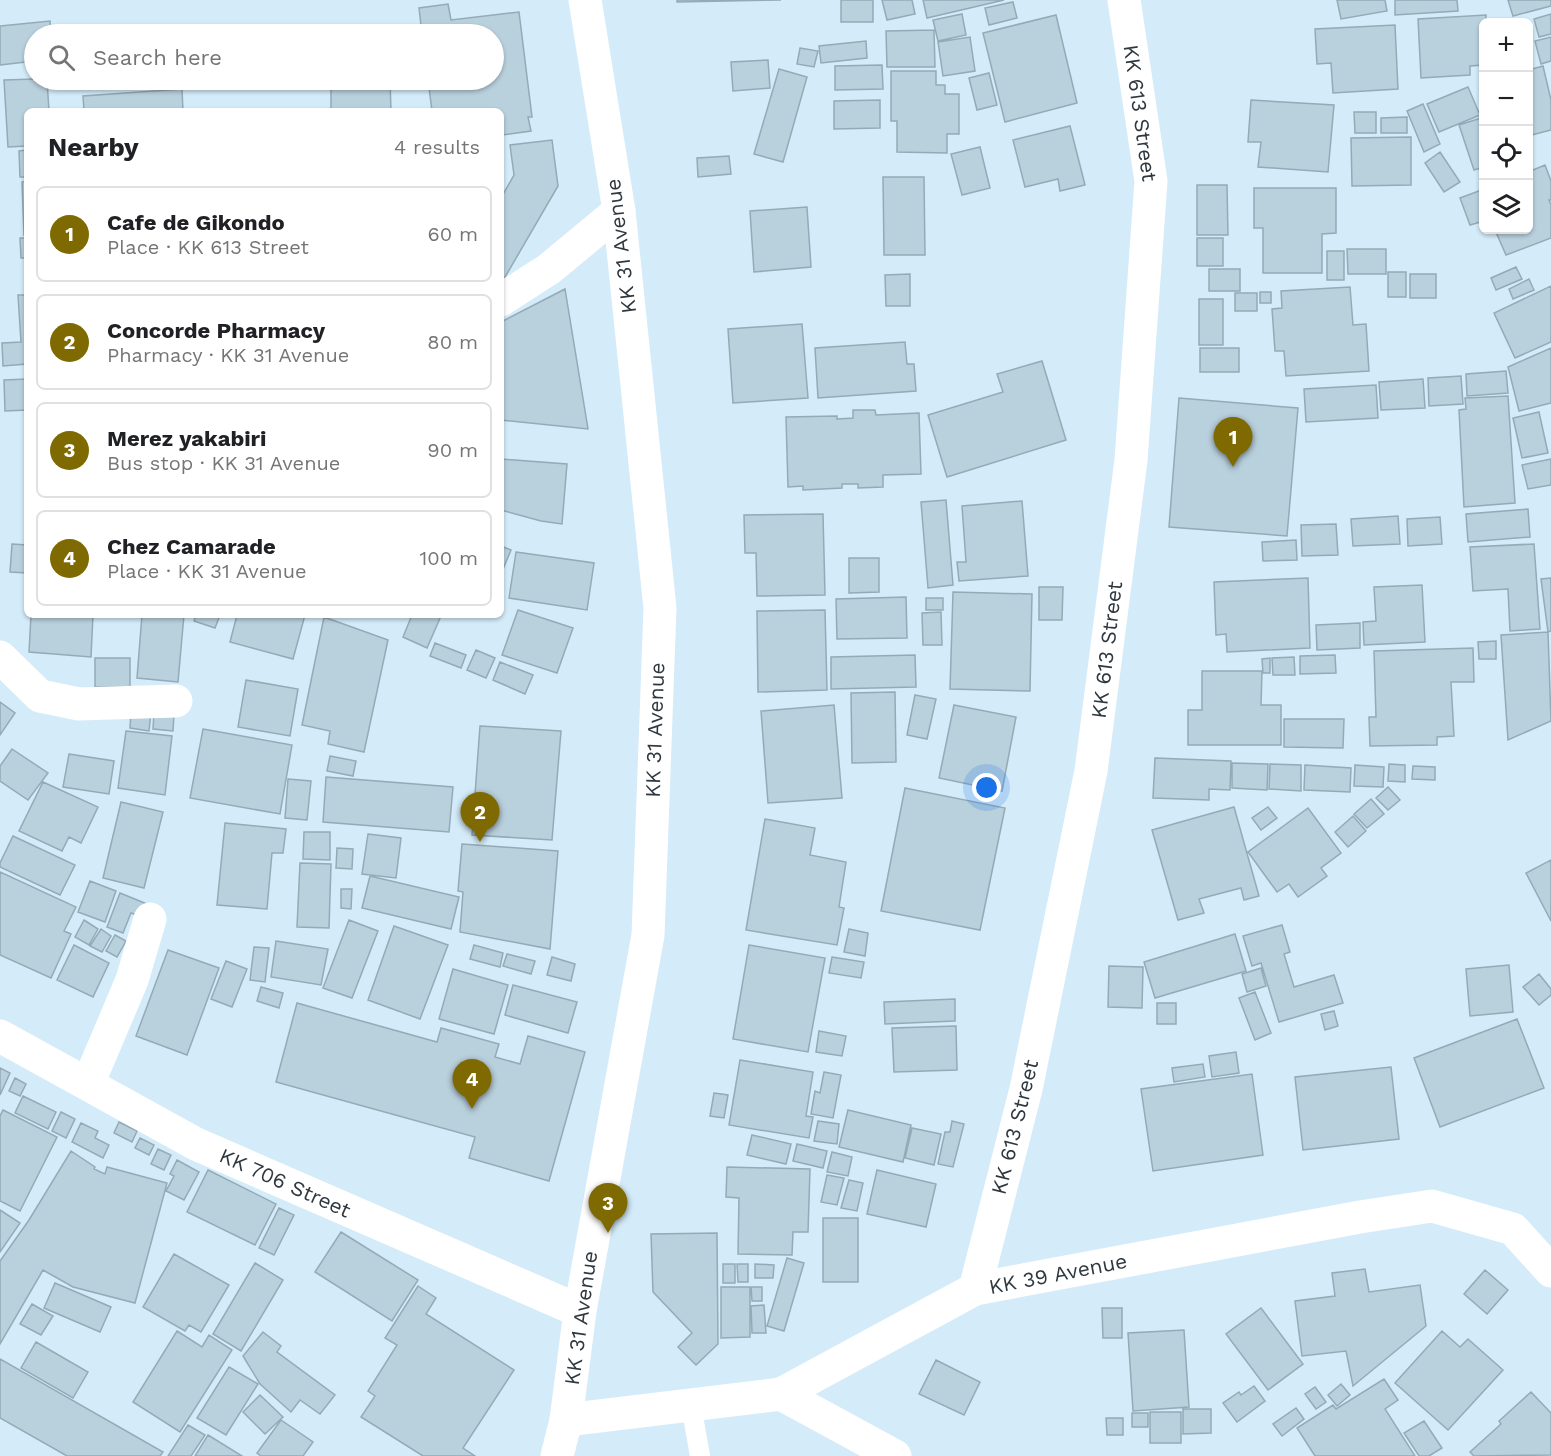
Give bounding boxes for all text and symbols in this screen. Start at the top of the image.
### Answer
map controls [1479,18,1533,234]
button: + [1479,18,1533,72]
search box [24,24,504,90]
icon: search [45,41,78,74]
street label: KK 613 Street [1119,43,1163,183]
text: Search here [93,45,222,70]
button: − [1479,72,1533,126]
button: locate [1479,126,1533,180]
text: Nearby [48,132,139,162]
text: 4 results [394,135,480,159]
street label: KK 31 Avenue [600,177,641,315]
button: layers [1479,180,1533,234]
text: Cafe de Gikondo [107,210,285,235]
text: 1 [65,222,74,246]
text: 60 m [428,222,478,246]
text: Place · KK 613 Street [107,235,309,259]
text: Concorde Pharmacy [107,318,325,343]
text: 2 [64,330,75,354]
text: 80 m [427,330,478,354]
text: Pharmacy · KK 31 Avenue [107,343,349,367]
pin: 1 [1214,418,1252,467]
text: Merez yakabiri [107,426,266,451]
text: 3 [64,438,75,462]
text: 90 m [427,438,478,462]
text: Bus stop · KK 31 Avenue [107,451,340,475]
text: Chez Camarade [107,534,276,559]
text: 4 [63,546,76,570]
text: 100 m [419,546,478,570]
text: Place · KK 31 Avenue [107,559,307,583]
street label: KK 613 Street [1086,580,1127,720]
street label: KK 31 Avenue [640,662,669,798]
your location [972,773,1001,802]
pin: 2 [460,792,500,842]
street label: KK 613 Street [986,1057,1043,1197]
pin: 4 [452,1060,492,1109]
street label: KK 706 Street [216,1142,355,1223]
pin: 3 [588,1184,628,1233]
street label: KK 39 Avenue [987,1248,1129,1299]
street label: KK 31 Avenue [559,1249,602,1387]

